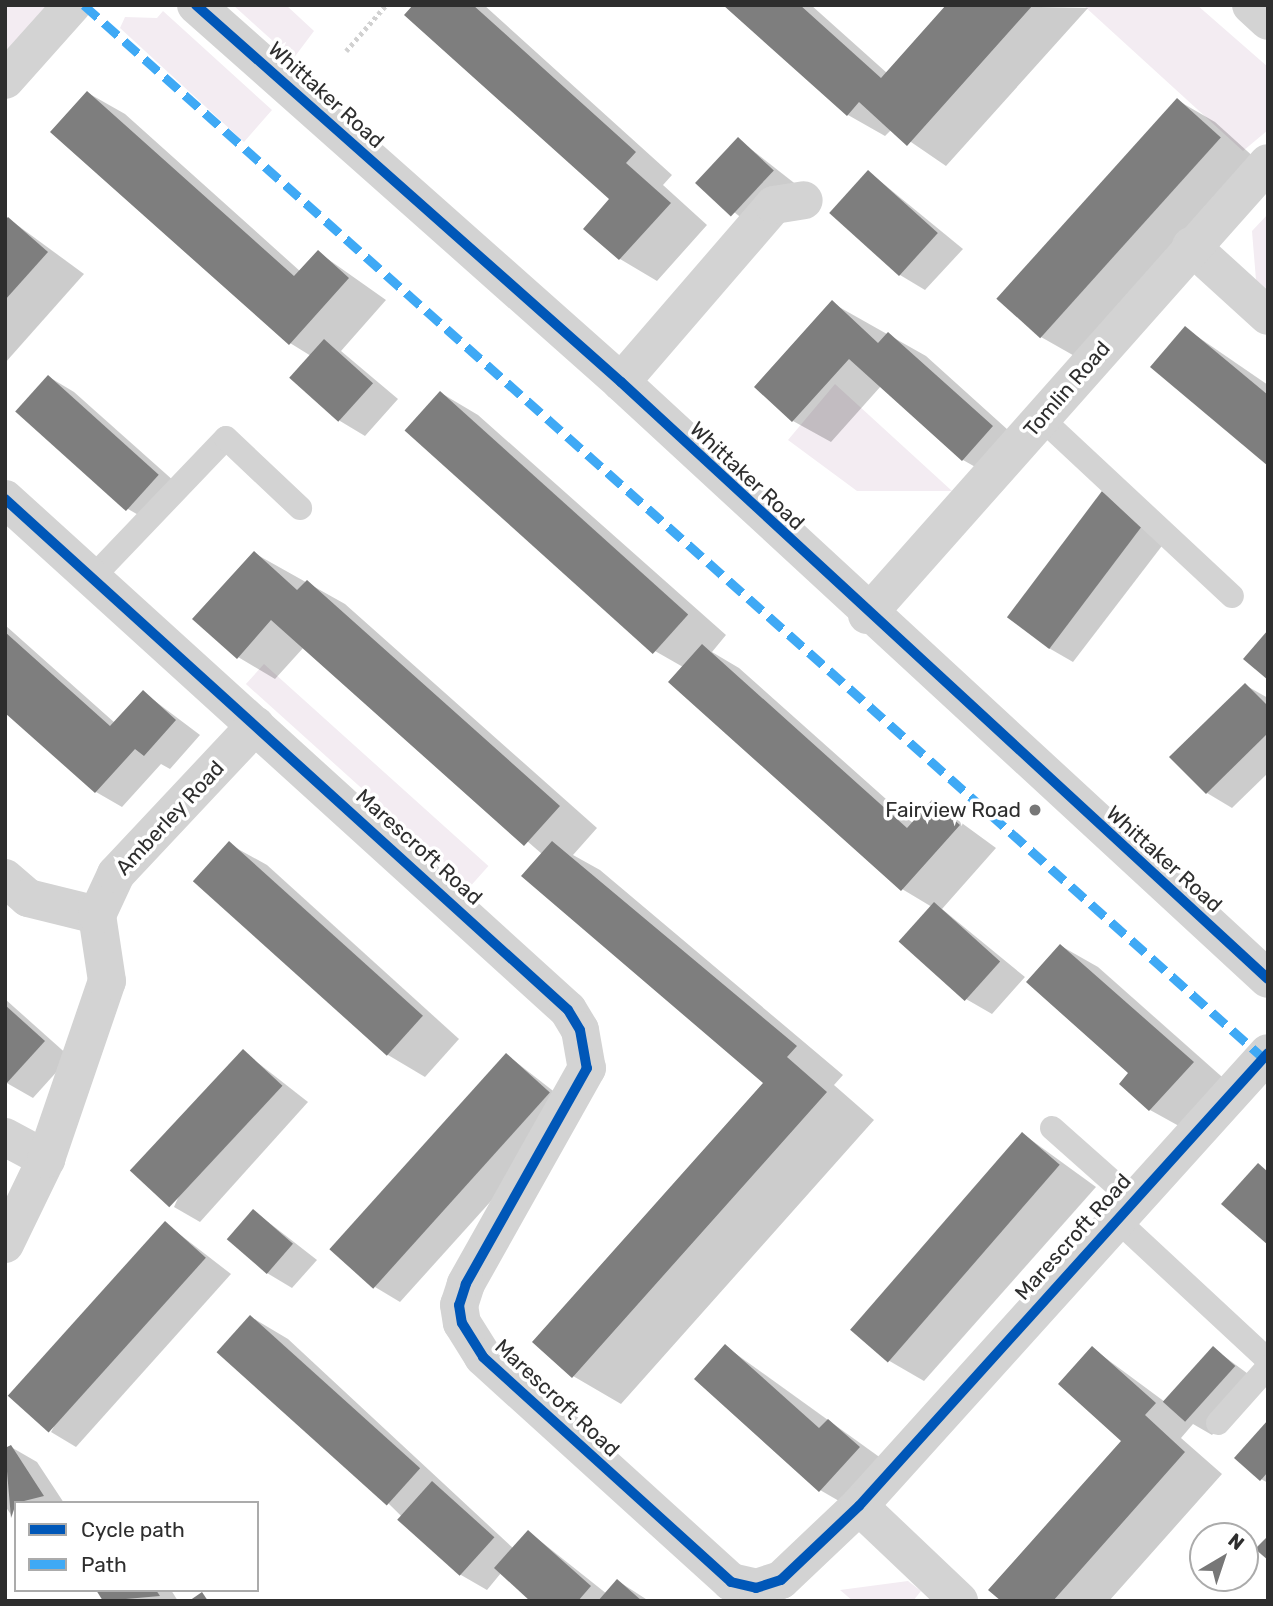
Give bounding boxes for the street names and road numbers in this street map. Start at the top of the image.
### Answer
street label: Whittaker Road [263,36,389,154]
street label: Tomlin Road [1019,336,1115,442]
street label: Whittaker Road [684,416,810,536]
street label: Amberley Road [110,755,230,881]
street label: Marescroft Road [351,784,487,910]
street label: Whittaker Road [1101,800,1227,918]
street label: Marescroft Road [1010,1169,1136,1305]
street label: Marescroft Road [490,1334,624,1462]

